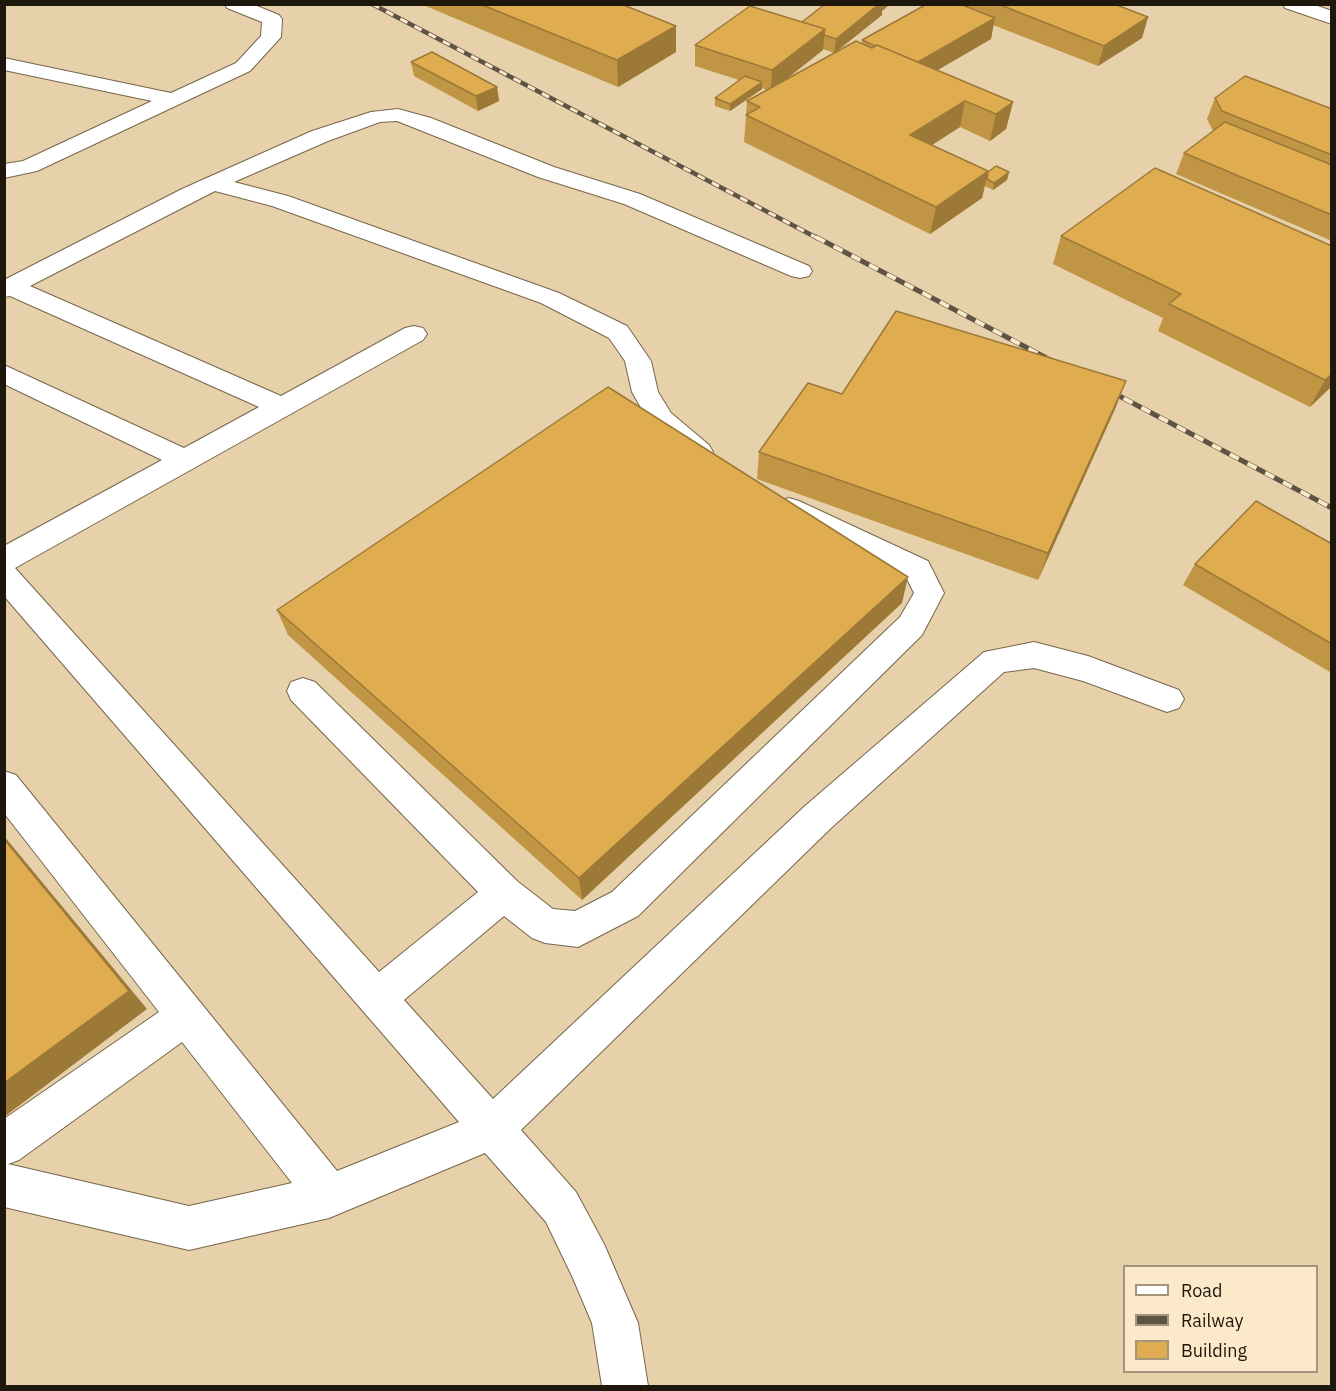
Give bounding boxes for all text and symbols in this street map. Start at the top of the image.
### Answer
legend [1123,1265,1318,1373]
text: Road [1181,1279,1222,1302]
text: Railway [1181,1309,1243,1332]
text: Building [1181,1339,1247,1362]

